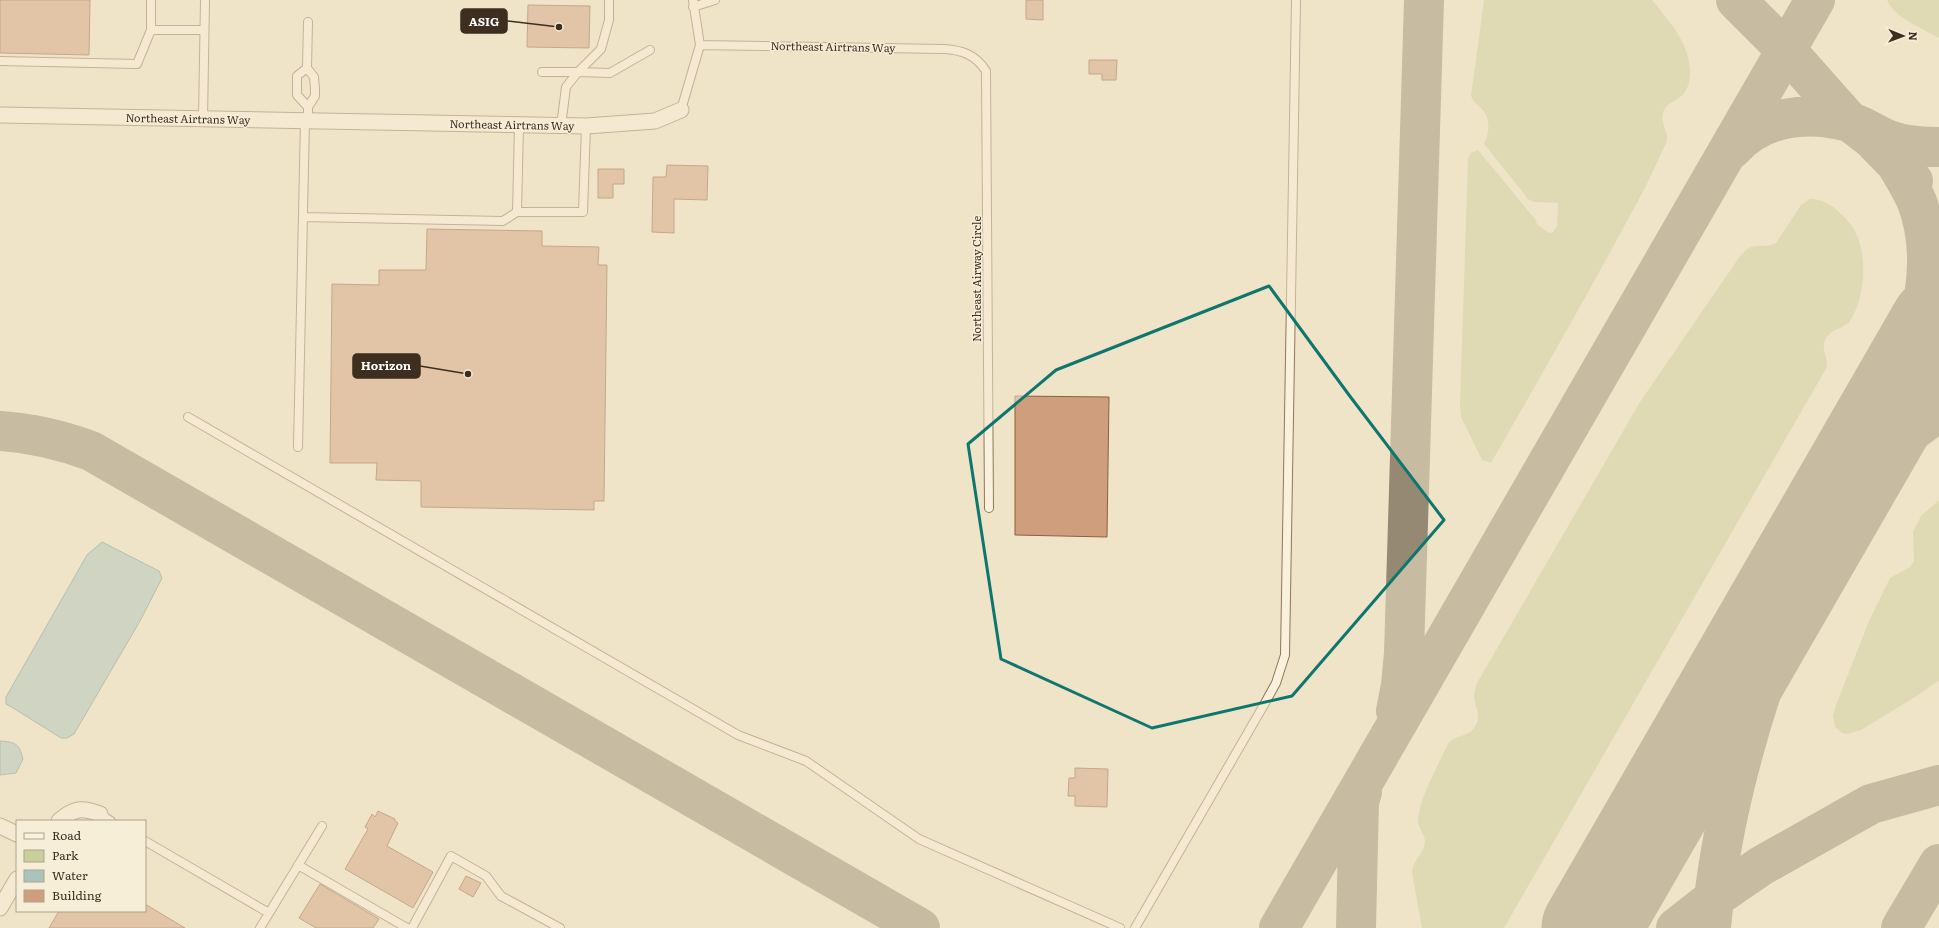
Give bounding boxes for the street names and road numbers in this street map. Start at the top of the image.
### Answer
street label: Northeast Airtrans Way [770,37,896,55]
street label: Northeast Airtrans Way [125,109,251,127]
street label: Northeast Airtrans Way [449,115,575,133]
street label: Northeast Airway Circle [968,216,984,342]

